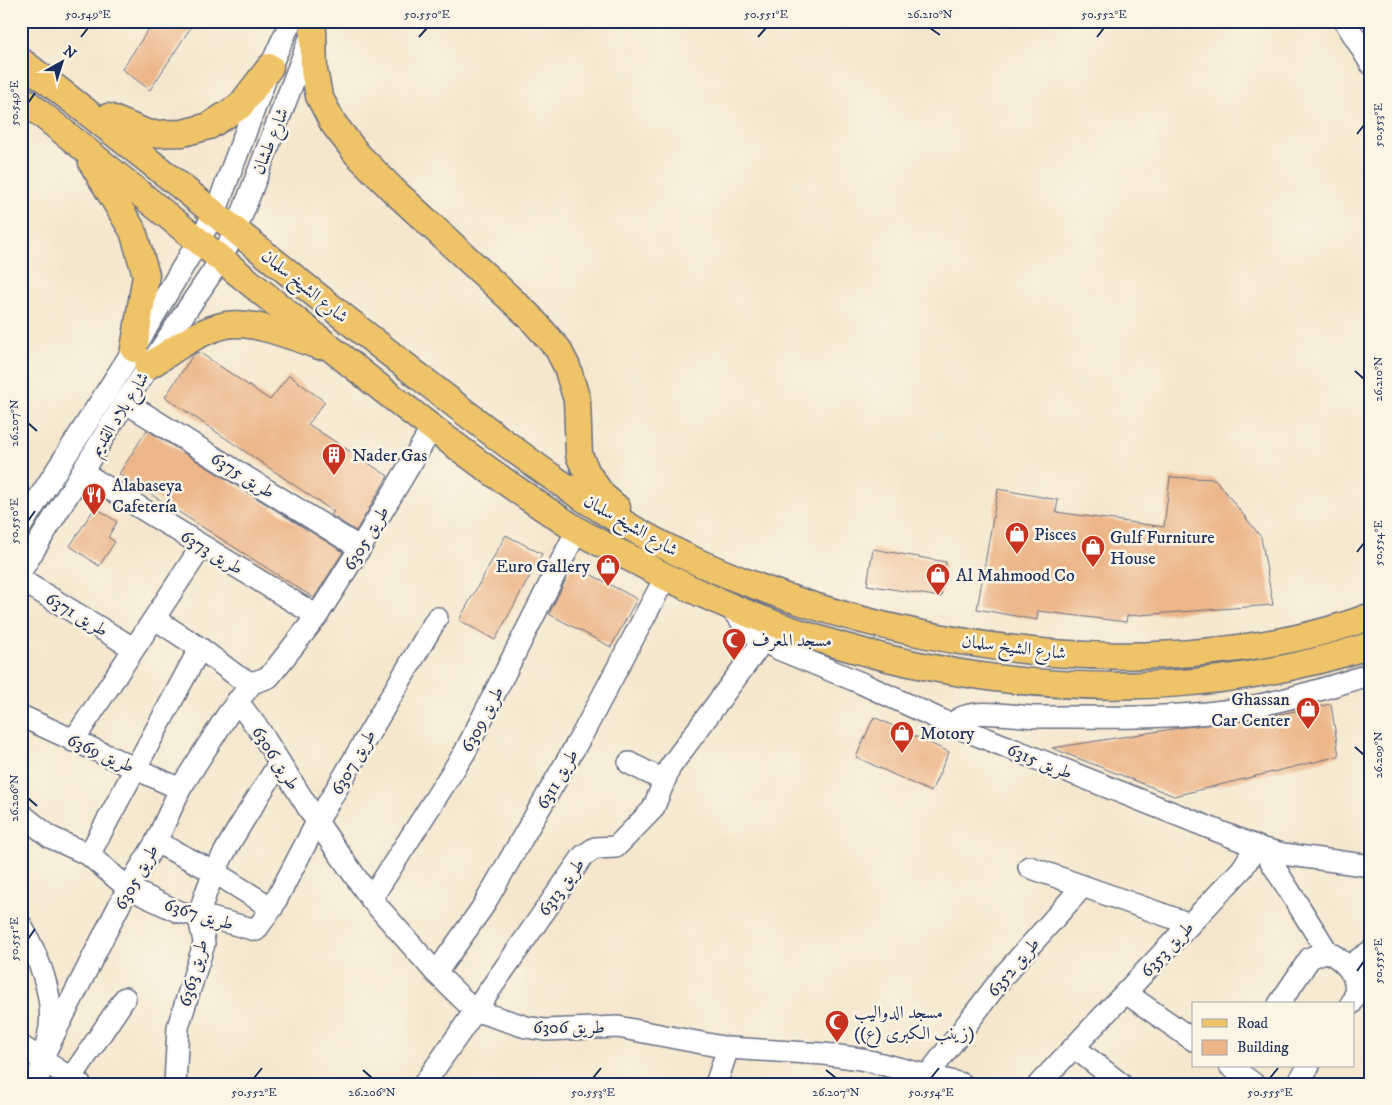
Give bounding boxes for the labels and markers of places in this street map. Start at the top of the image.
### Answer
building icon: Nader Gas [321,442,347,476]
place label: Nader Gas [352,445,427,467]
place label: Alabaseya Cafetería [112,475,183,518]
restaurant icon: Alabaseya Cafetería [81,482,107,516]
shop icon: Pisces [1004,521,1030,555]
place label: Pisces [1034,524,1076,546]
place label: Gulf Furniture House [1110,527,1215,570]
shop icon: Gulf Furniture House [1080,534,1106,568]
shop icon: Euro Gallery [595,553,621,587]
place label: Euro Gallery [496,556,590,578]
shop icon: Al Mahmood Co [925,562,951,596]
place label: Al Mahmood Co [956,565,1075,587]
mosque icon: مسجد المعرف [721,627,747,661]
place label: مسجد المعرف [752,630,832,652]
place label: Ghassan Car Center [1211,689,1291,732]
shop icon: Ghassan Car Center [1295,696,1321,730]
shop icon: Motory [889,720,915,754]
place label: Motory [920,723,975,745]
place label: مسجد الدواليب (زينب الكبرى (ع)) [854,1002,975,1048]
mosque icon: مسجد الدواليب (زينب الكبرى (ع)) [824,1009,850,1043]

